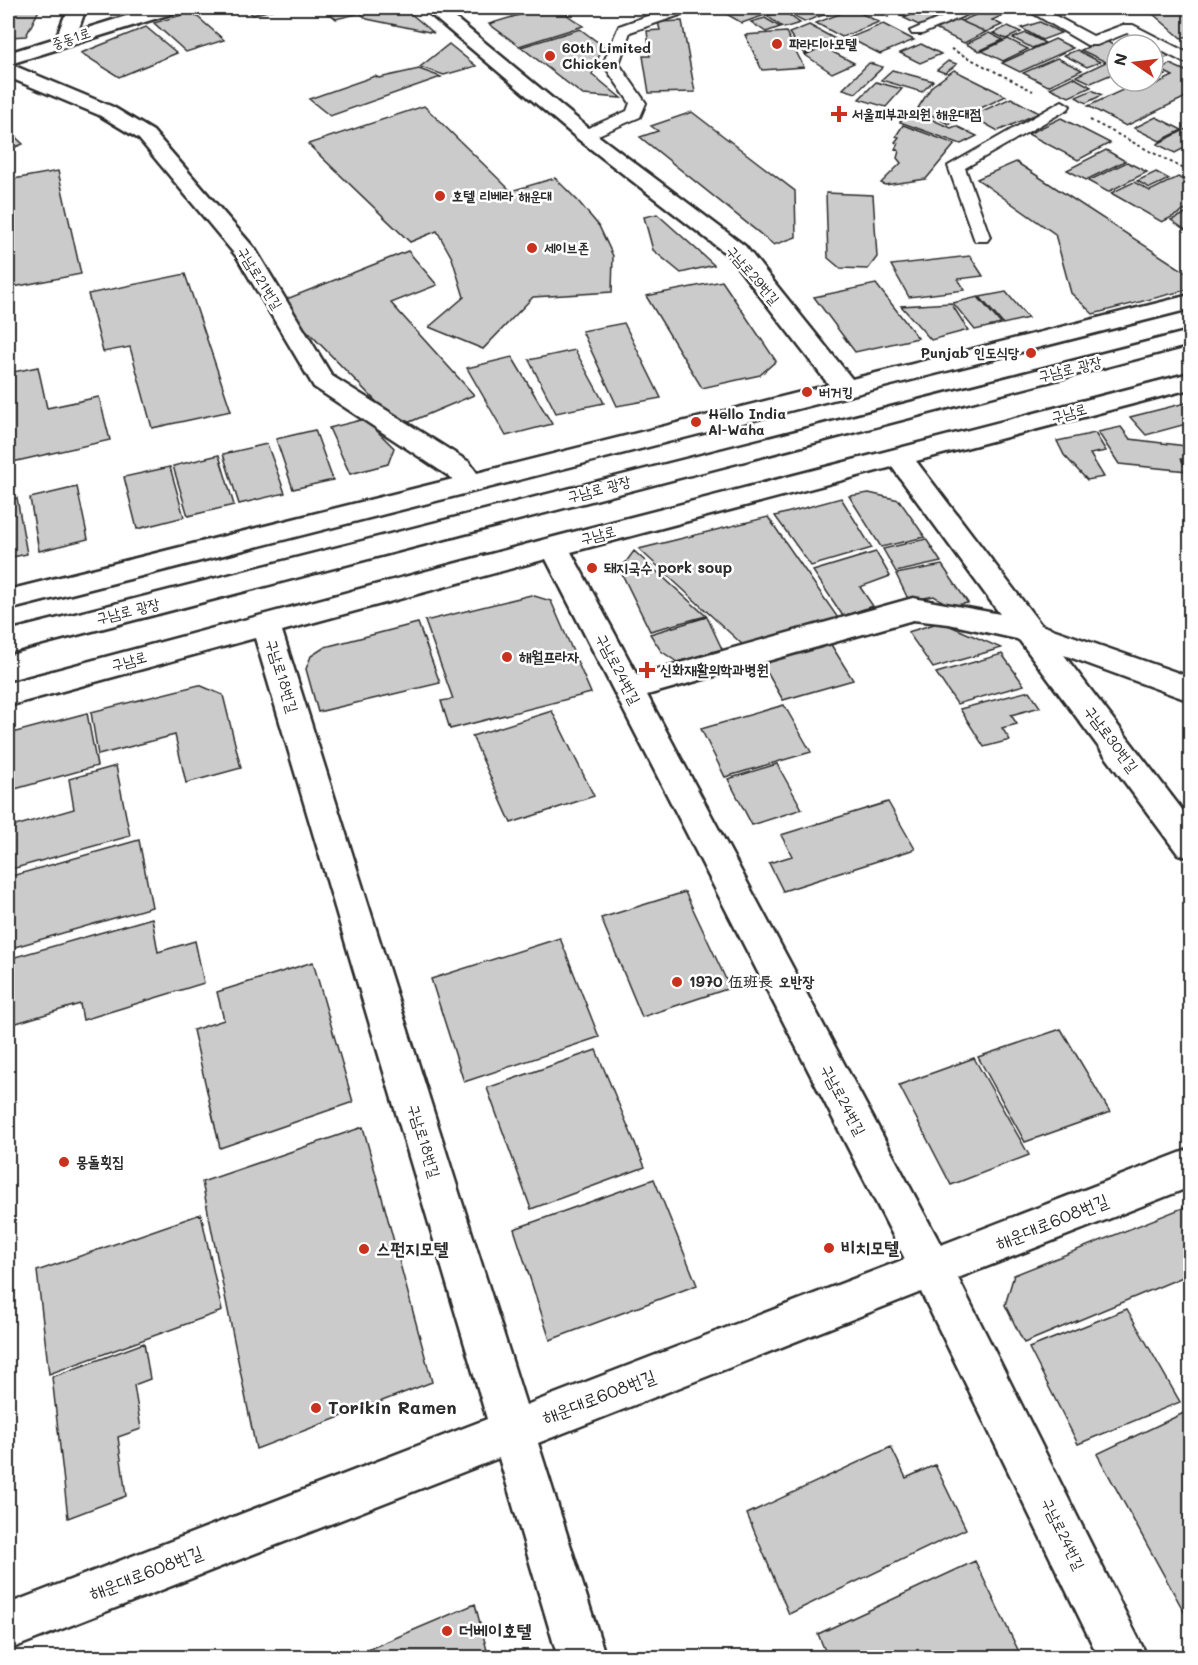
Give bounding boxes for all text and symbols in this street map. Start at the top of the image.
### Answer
street label: 중동1로 [49,22,93,53]
north arrow [1105,33,1165,93]
place label: 파라디아모텔 [789,34,857,53]
marker: 파라디아모텔 [770,37,784,51]
place label: 60th Limited Chicken [562,38,651,73]
marker: 60th Limited Chicken [543,49,557,63]
text: N [1108,51,1132,68]
place label: 서울피부과의원 해운대점 [852,104,982,123]
marker: 서울피부과의원 해운대점 [830,105,848,123]
place label: 호텔 리베라 해운대 [452,186,552,205]
marker: 호텔 리베라 해운대 [433,189,447,203]
place label: 세이브존 [544,238,589,257]
marker: 세이브존 [525,241,539,255]
street label: 구남로29번길 [722,241,785,309]
street label: 구남로21번길 [234,243,288,313]
place label: Punjab 인도식당 [921,343,1020,362]
marker: Punjab 인도식당 [1024,346,1038,360]
street label: 구남로 광장 [1036,350,1104,386]
place label: 버거킹 [819,382,853,401]
marker: 버거킹 [800,385,814,399]
street label: 구남로 [1049,398,1089,426]
place label: Hello India Al-Waha [708,404,786,439]
marker: Hello India Al-Waha [689,415,703,429]
street label: 구남로 광장 [565,470,633,506]
street label: 구남로 [578,520,618,548]
place label: 돼지국수 pork soup [604,557,732,577]
marker: 돼지국수 pork soup [585,561,599,575]
street label: 구남로 광장 [94,592,162,628]
street label: 구남로24번길 [592,630,646,707]
street label: 구남로18번길 [262,636,304,715]
street label: 구남로 [109,646,149,674]
place label: 해월프라자 [519,646,579,666]
marker: 해월프라자 [500,650,514,664]
place label: 신화재활의학과병원 [660,659,769,679]
marker: 신화재활의학과병원 [638,661,656,679]
street label: 구남로30번길 [1080,701,1143,776]
place label: 1970 伍班長 오반장 [689,971,815,991]
marker: 1970 伍班長 오반장 [670,975,684,989]
street label: 구남로24번길 [817,1061,871,1138]
street label: 구남로18번길 [404,1101,446,1180]
place label: 몽돌횟집 [76,1151,124,1171]
marker: 몽돌횟집 [57,1155,71,1169]
street label: 해운대로608번길 [992,1187,1112,1255]
place label: 비치모텔 [841,1235,899,1259]
place label: 스펀지모텔 [376,1236,449,1260]
marker: 비치모텔 [822,1241,836,1255]
marker: 스펀지모텔 [357,1242,371,1256]
street label: 해운대로608번길 [538,1363,659,1429]
place label: Torikin Ramen [328,1395,456,1419]
marker: Torikin Ramen [309,1401,323,1415]
street label: 구남로24번길 [1038,1494,1090,1573]
street label: 해운대로608번길 [85,1539,206,1605]
place label: 더베이호텔 [459,1618,532,1642]
marker: 더베이호텔 [440,1624,454,1638]

